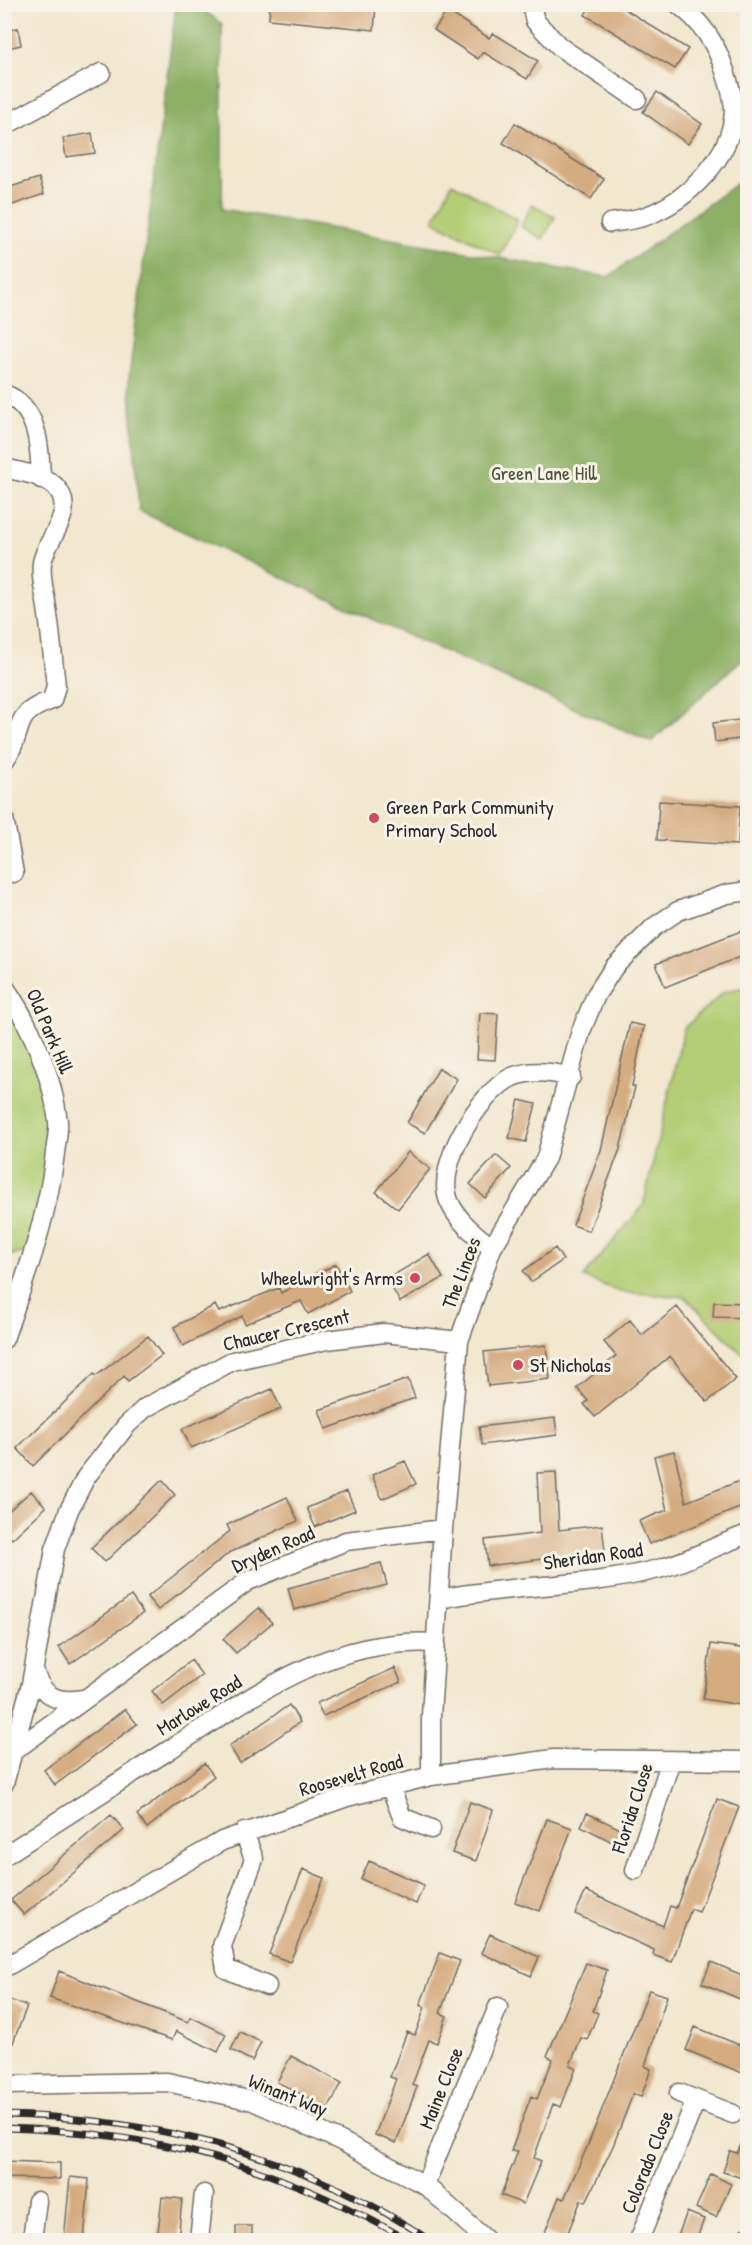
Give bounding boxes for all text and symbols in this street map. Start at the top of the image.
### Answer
park label: Green Lane Hill [491,459,597,486]
place label: Green Park Community Primary School [386,793,554,843]
marker: Green Park Community Primary School [367,811,381,825]
street label: Old Park Hill [21,984,80,1078]
street label: The Linces [435,1233,487,1313]
place label: Wheelwright's Arms [261,1264,403,1291]
marker: Wheelwright's Arms [408,1271,422,1285]
street label: Chaucer Crescent [220,1302,353,1357]
place label: St Nicholas [530,1351,611,1378]
marker: St Nicholas [511,1358,525,1372]
street label: Dryden Road [227,1518,319,1579]
street label: Sheridan Road [542,1535,644,1576]
street label: Marlowe Road [151,1668,247,1741]
street label: Roosevelt Road [296,1747,406,1802]
street label: Florida Close [604,1759,659,1857]
street label: Maine Close [412,2043,469,2133]
street label: Winant Way [245,2067,332,2123]
street label: Colorado Close [614,2106,679,2217]

